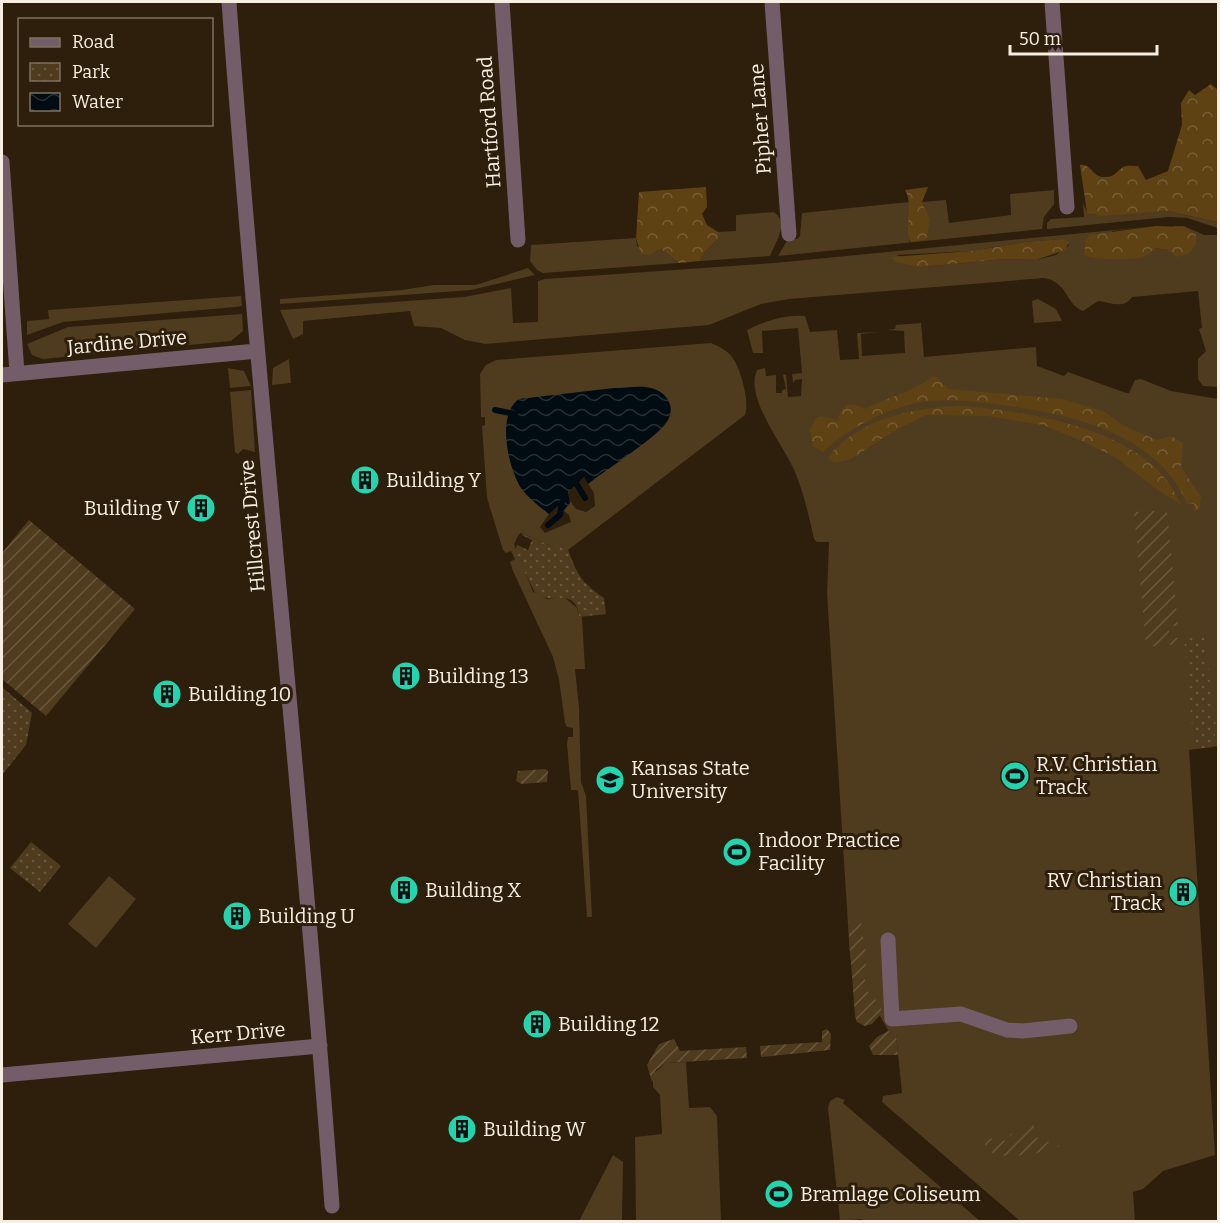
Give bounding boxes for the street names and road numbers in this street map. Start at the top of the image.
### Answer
street label: Hartford Road [472,55,506,189]
street label: Pipher Lane [744,63,776,175]
street label: Jardine Drive [65,325,188,359]
street label: Hillcrest Drive [234,459,270,593]
street label: Kerr Drive [190,1017,286,1049]

